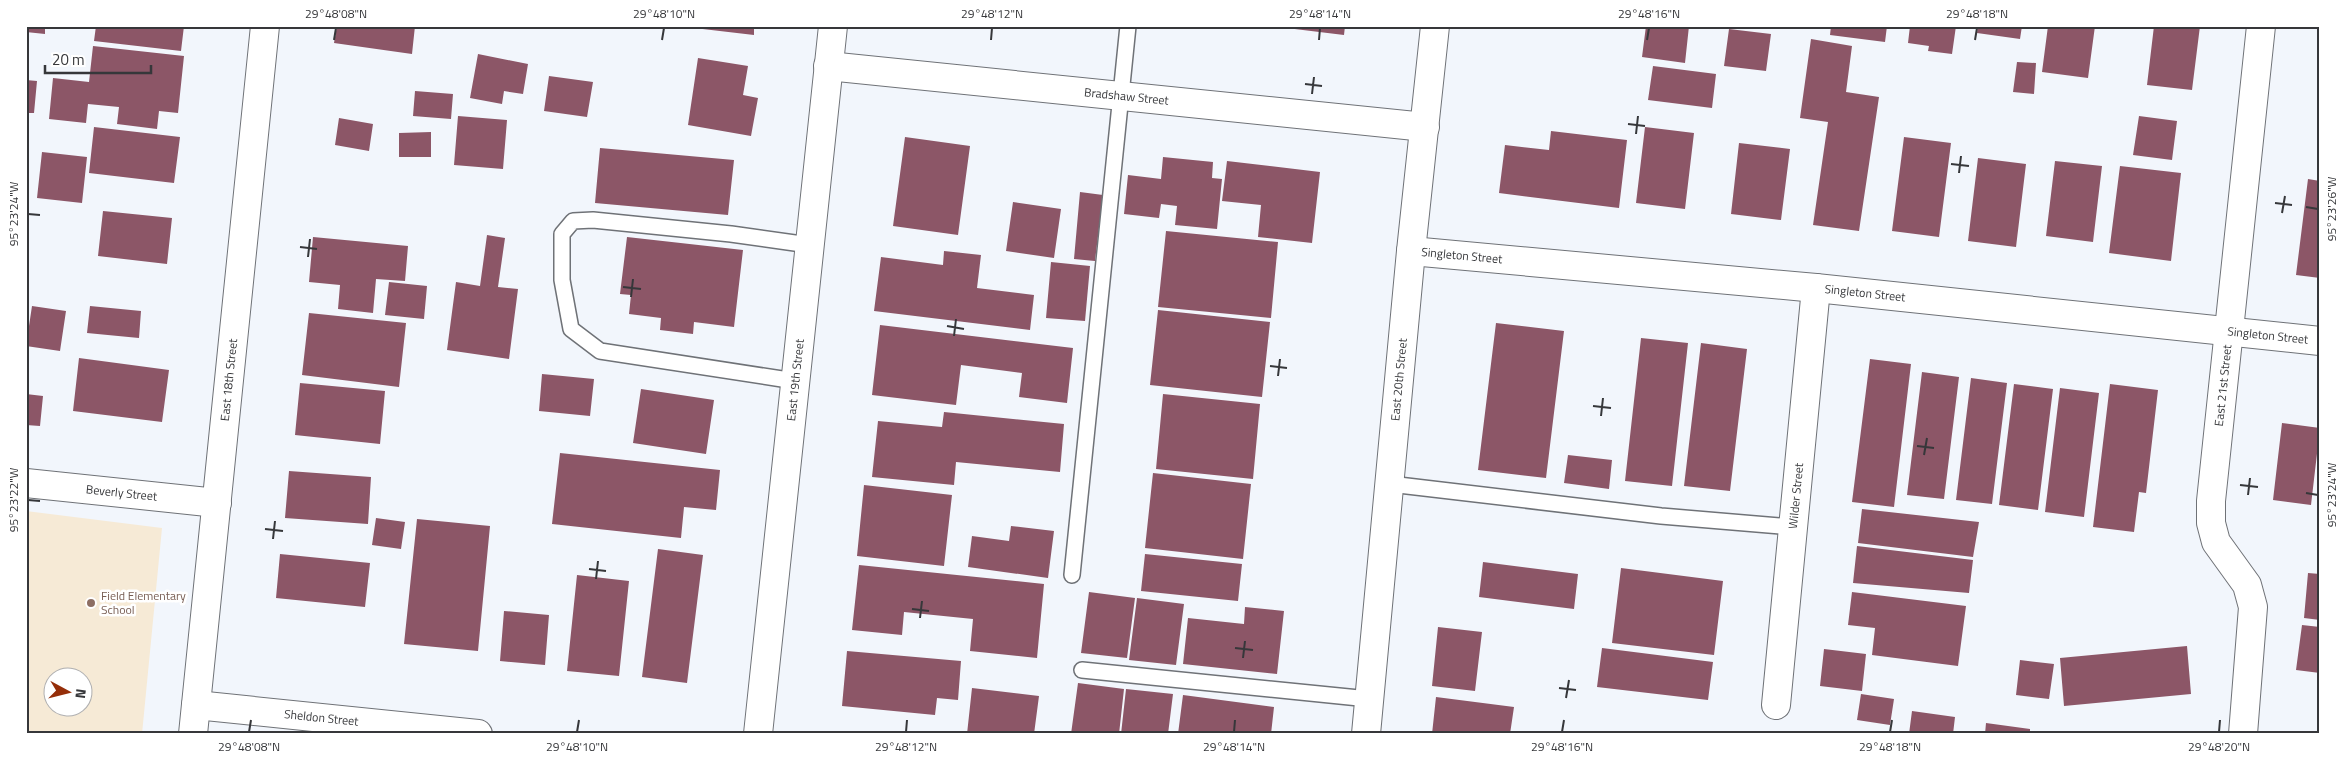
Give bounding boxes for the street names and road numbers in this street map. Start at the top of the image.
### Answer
street label: Bradshaw Street [1083,82,1170,110]
street label: Singleton Street [1421,242,1504,268]
street label: Singleton Street [1824,279,1907,306]
street label: Singleton Street [2226,321,2310,349]
street label: East 18th Street [215,337,242,422]
street label: East 19th Street [781,337,809,422]
street label: East 20th Street [1385,337,1412,422]
street label: East 21st Street [2209,343,2236,427]
street label: Wilder Street [1783,461,1808,530]
street label: Beverly Street [85,479,159,506]
street label: Sheldon Street [283,704,360,731]

